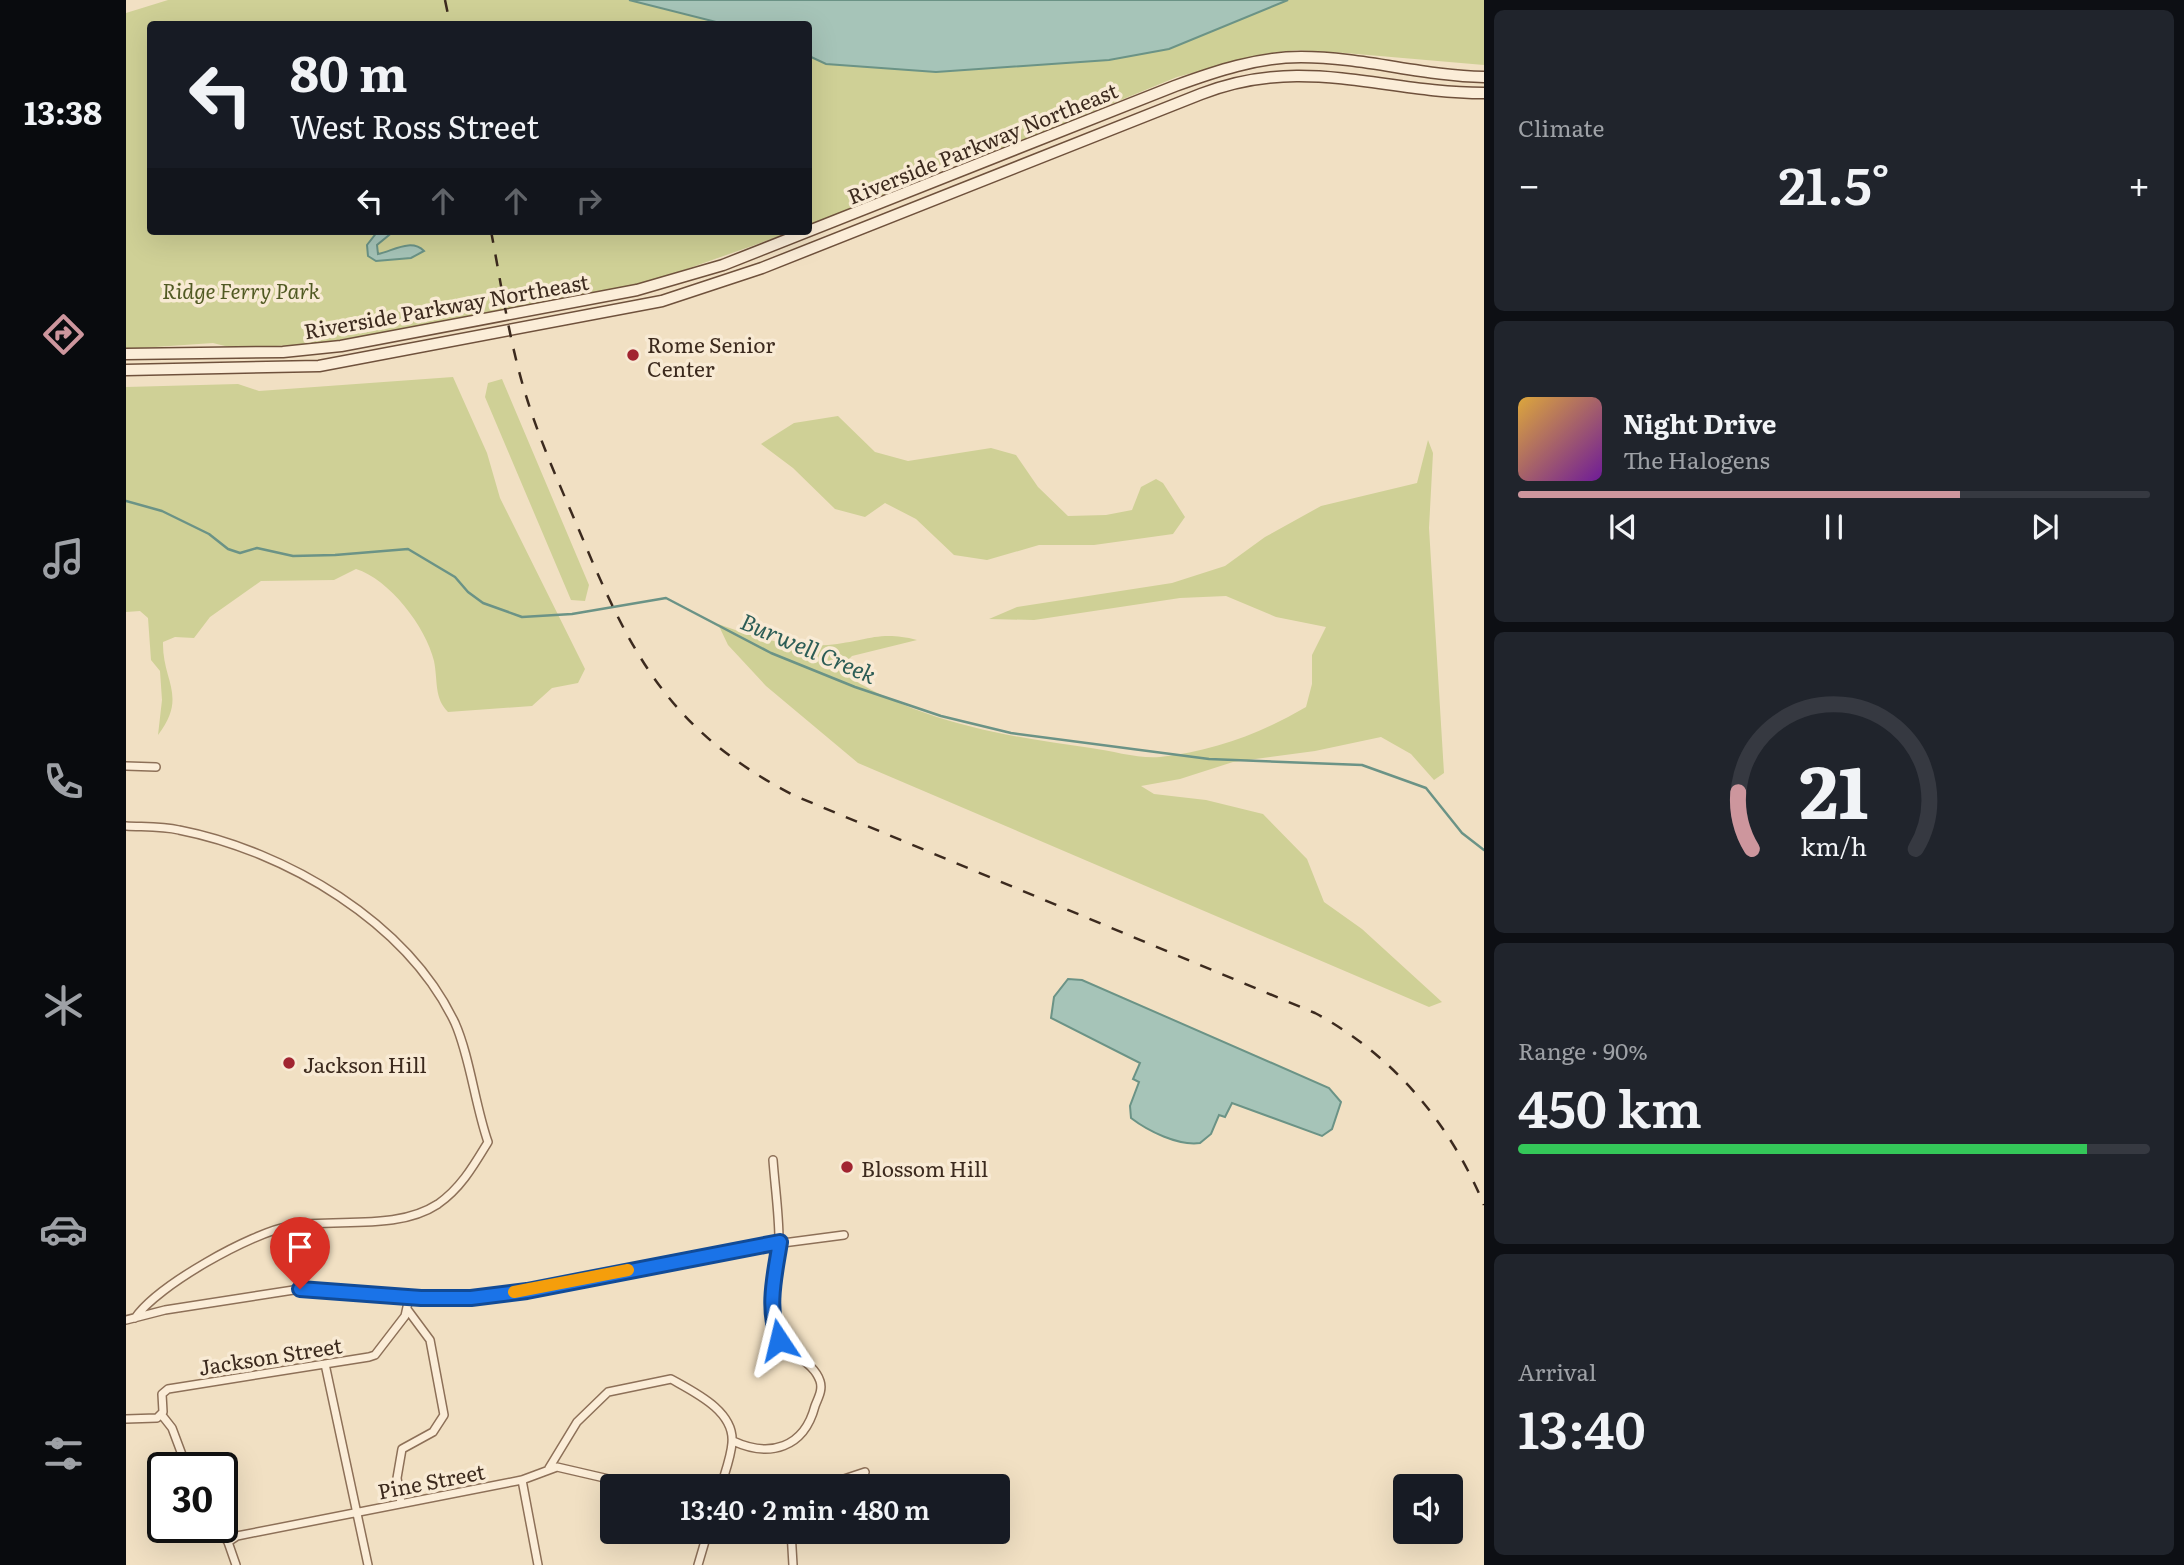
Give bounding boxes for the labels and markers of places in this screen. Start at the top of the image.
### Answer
place label: Rome Senior Center [647,328,775,383]
marker: Rome Senior Center [625,347,641,363]
place label: Jackson Hill [303,1048,427,1079]
marker: Jackson Hill [281,1055,297,1071]
place label: Blossom Hill [861,1152,988,1183]
marker: Blossom Hill [839,1159,855,1175]
pin [270,1217,330,1289]

